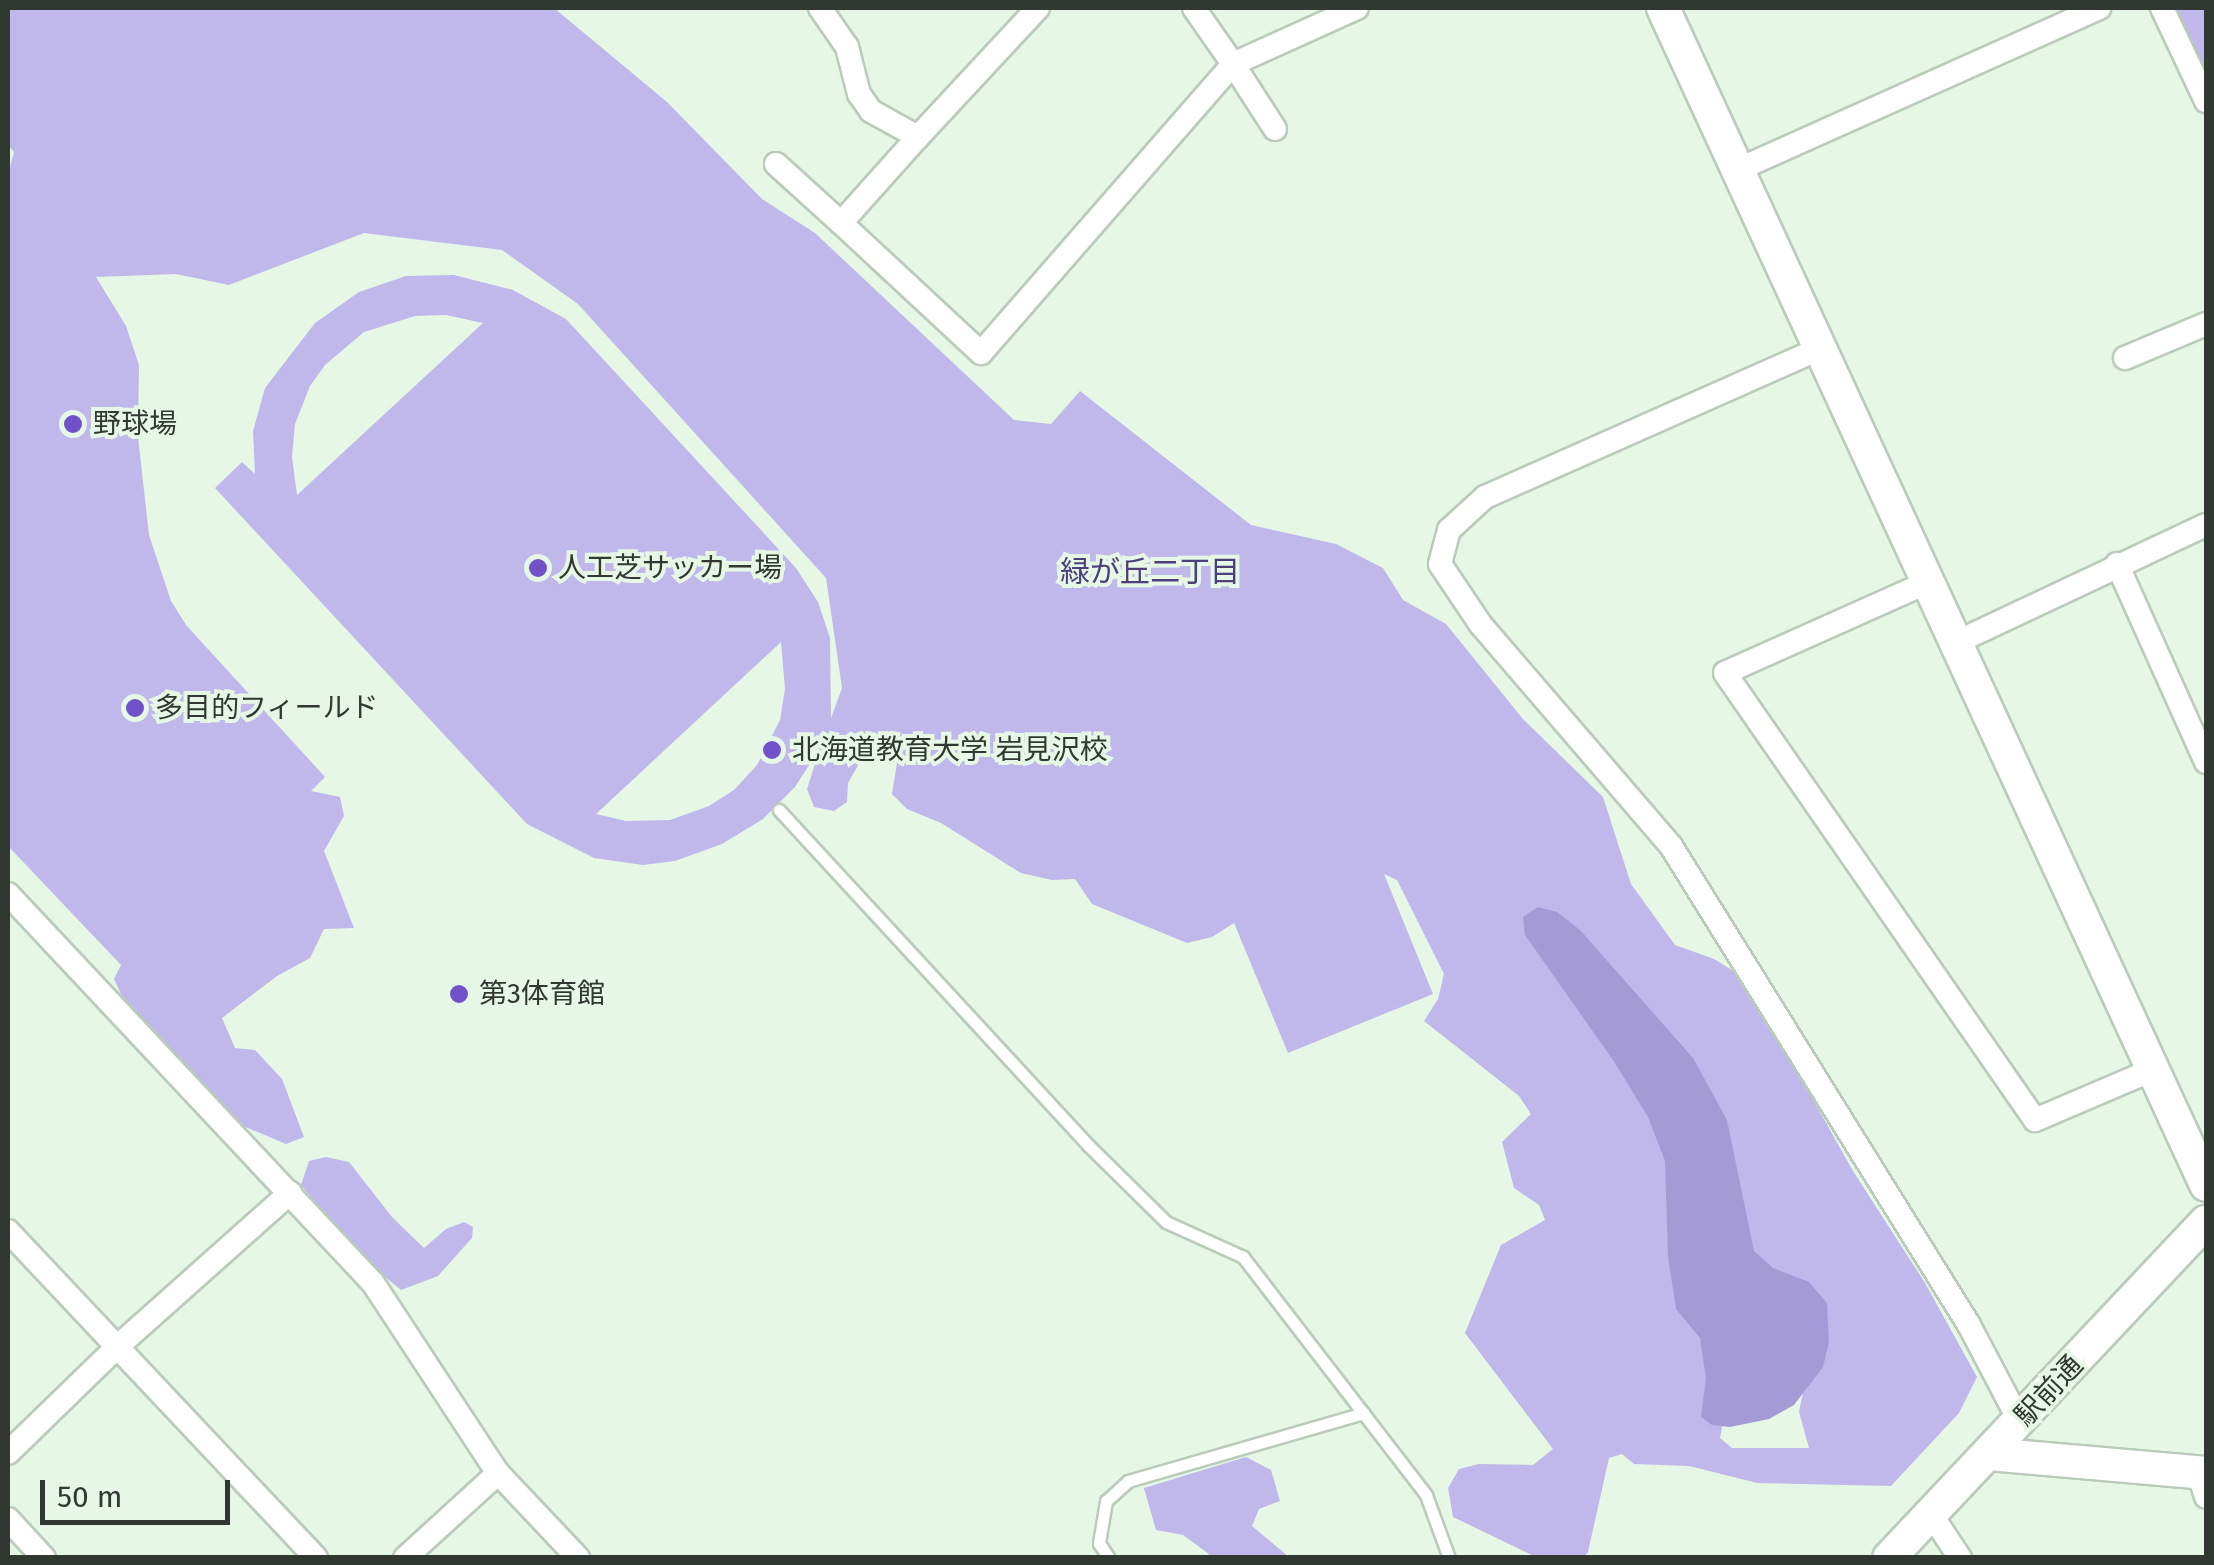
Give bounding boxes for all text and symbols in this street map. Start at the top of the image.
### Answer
place label: 野球場 [93,407,177,441]
marker: 野球場 [62,413,84,435]
place label: 人工芝サッカー場 [558,551,782,585]
district label: 緑が丘二丁目 [1060,554,1240,590]
marker: 人工芝サッカー場 [527,557,549,579]
place label: 多目的フィールド [155,691,379,725]
marker: 多目的フィールド [124,697,146,719]
place label: 北海道教育大学 岩見沢校 [792,733,1107,767]
marker: 北海道教育大学 岩見沢校 [761,739,783,761]
place label: 第3体育館 [479,977,605,1011]
marker: 第3体育館 [448,983,470,1005]
street label: 駅前通 [2008,1349,2090,1433]
scale bar [45,1460,235,1522]
text: 50 m [57,1479,122,1515]

